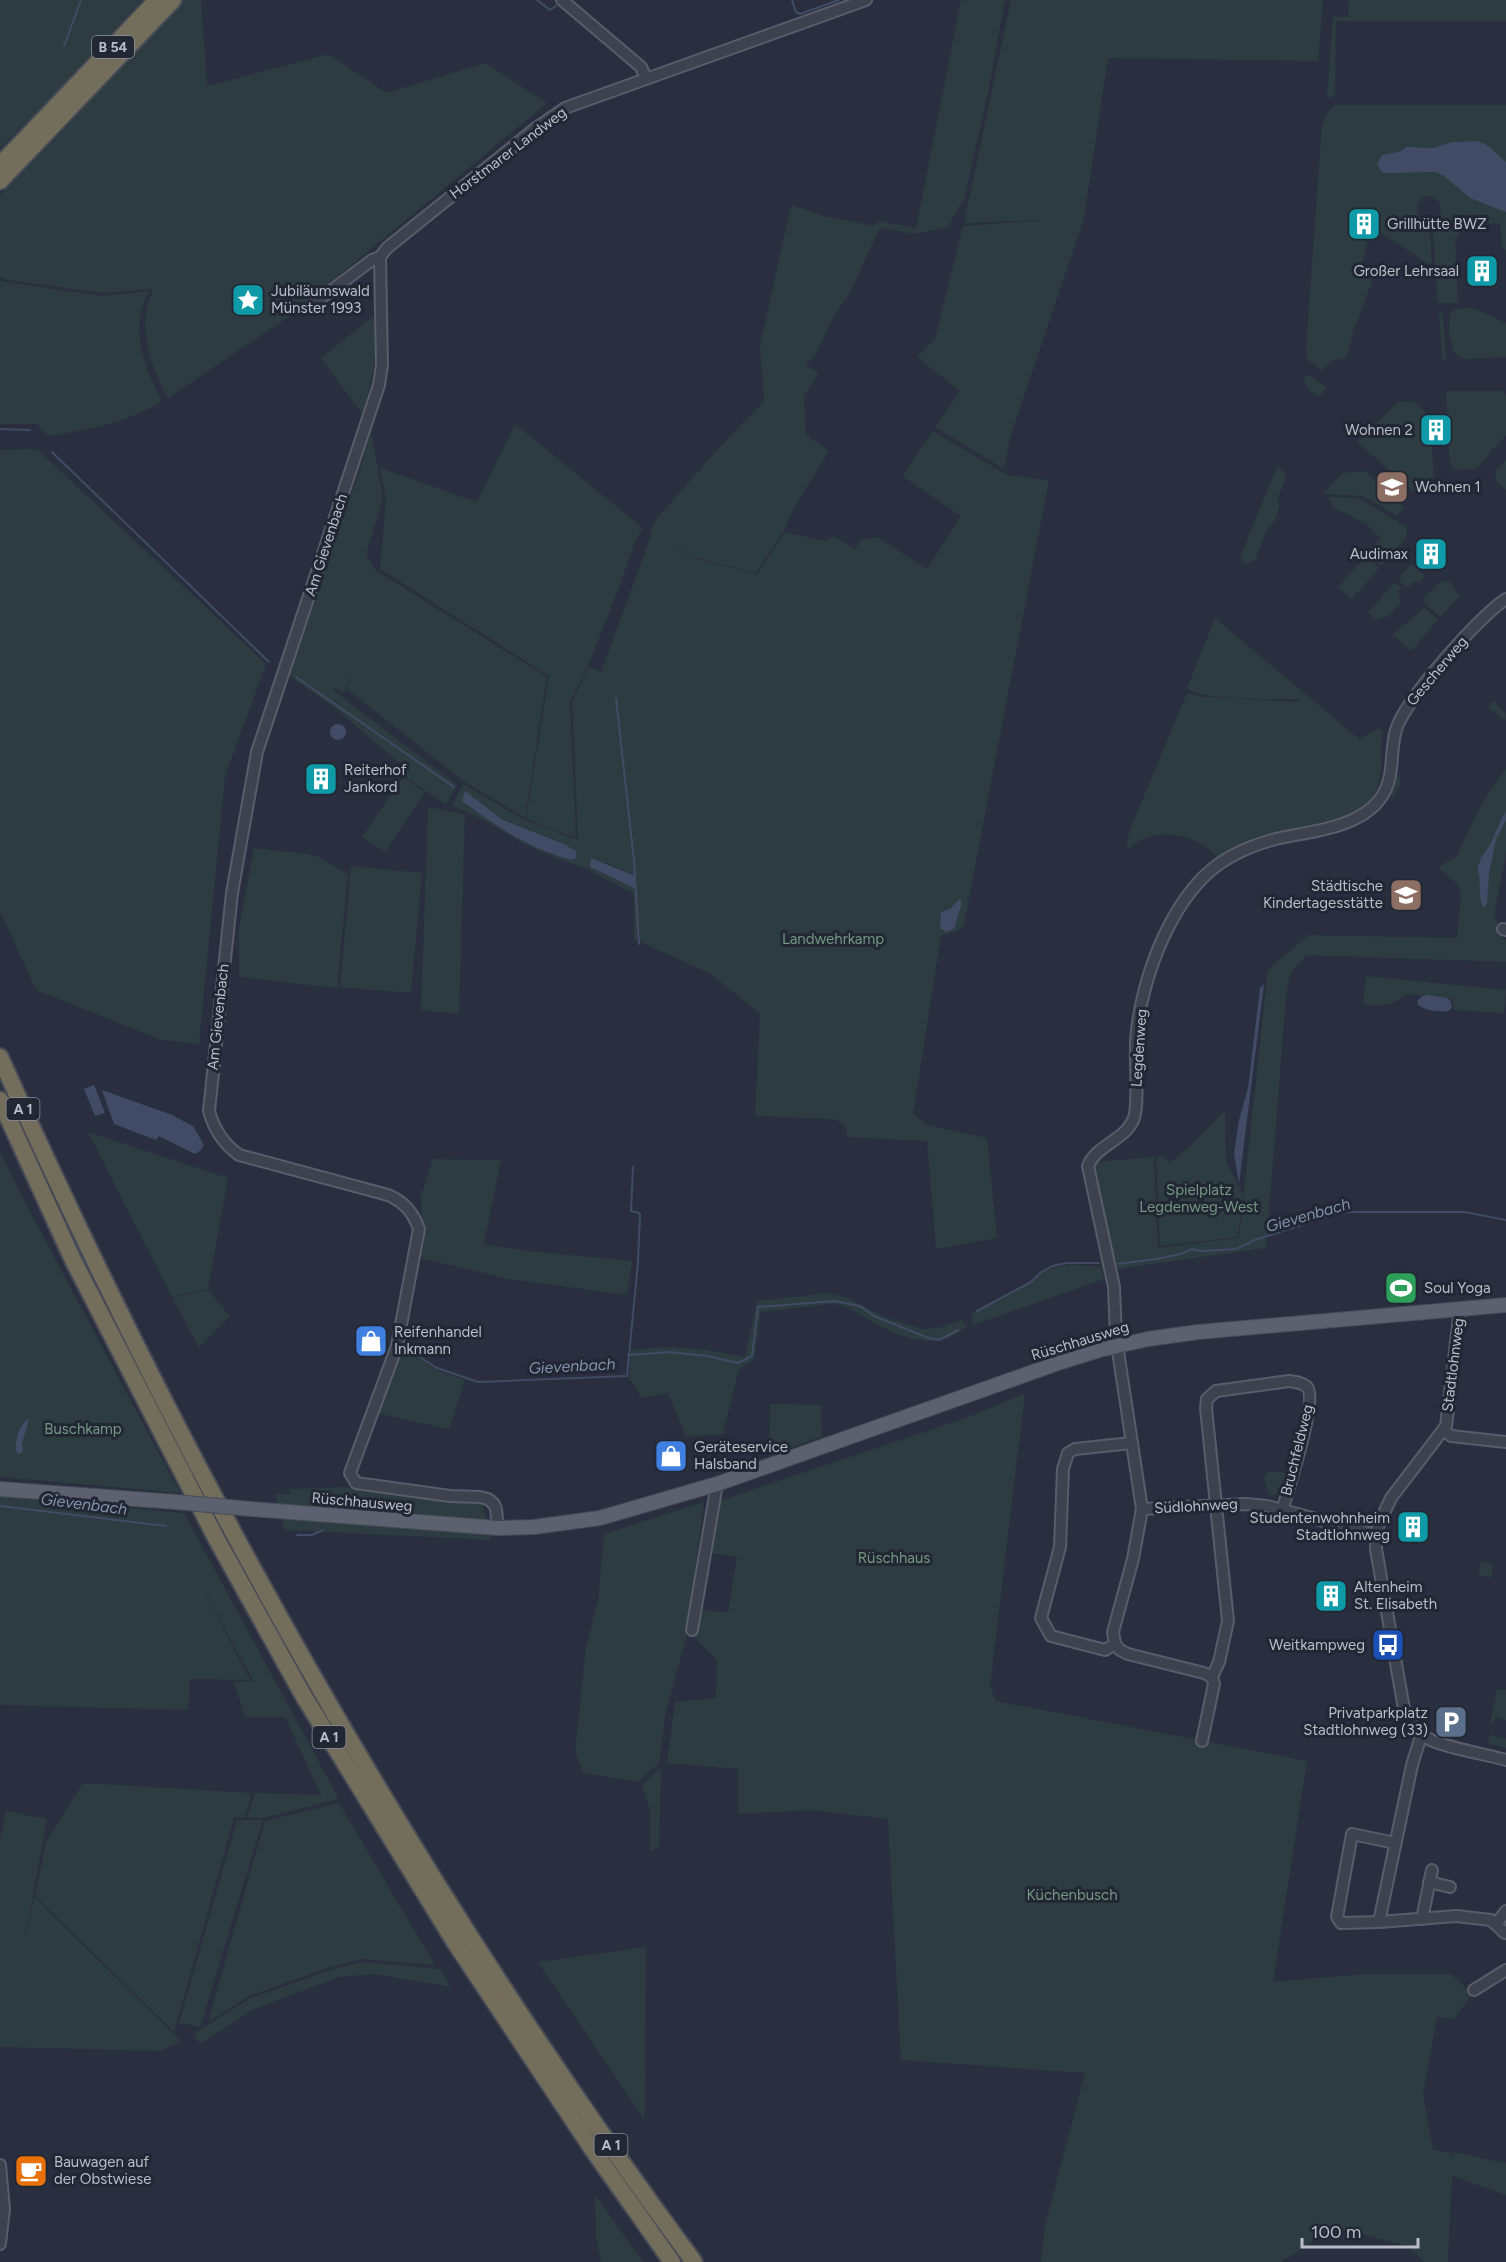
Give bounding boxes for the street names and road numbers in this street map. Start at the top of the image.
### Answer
road number: B 54 [92,36,134,58]
street label: Horstmarer Landweg [446,103,570,203]
street label: Am Gievenbach [301,492,351,598]
street label: Gescherweg [1403,633,1471,709]
street label: Am Gievenbach [203,963,233,1071]
street label: Legdenweg [1127,1008,1151,1088]
road number: A 1 [7,1098,40,1120]
street label: Stadtlohnweg [1438,1317,1468,1413]
street label: Rüschhausweg [1029,1318,1131,1364]
street label: Bruchfeldweg [1277,1402,1317,1498]
street label: Rüschhausweg [311,1489,413,1515]
street label: Südlohnweg [1154,1495,1238,1517]
road number: A 1 [312,1726,346,1748]
road number: A 1 [594,2134,628,2156]

